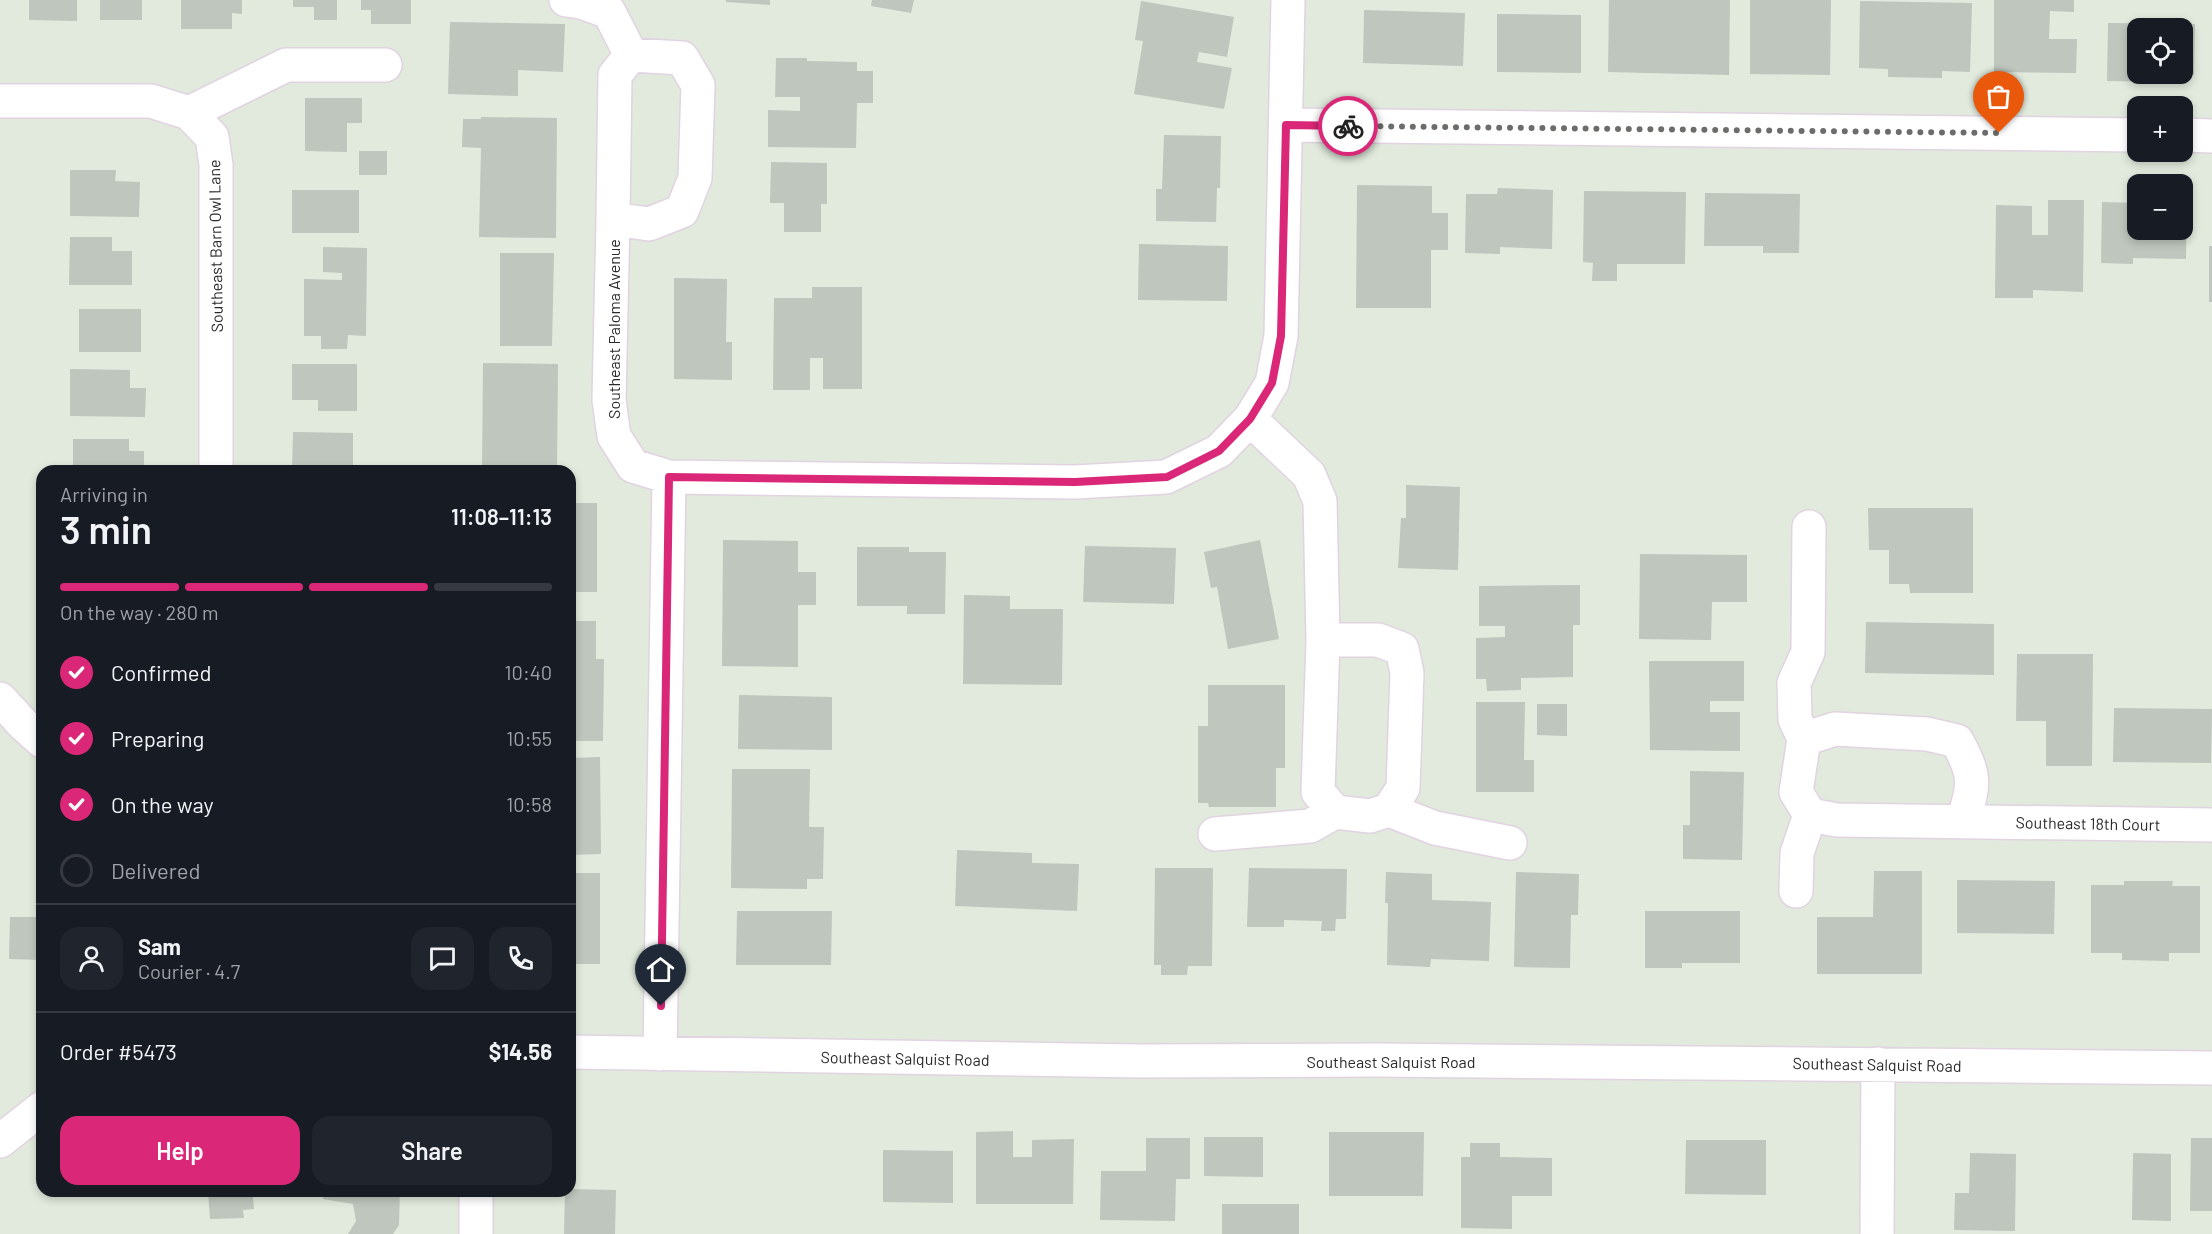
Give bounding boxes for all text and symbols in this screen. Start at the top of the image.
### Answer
map controls [2127,18,2193,240]
button: locate [2127,18,2193,84]
pin [1973,71,2024,133]
icon: bag [1982,80,2015,113]
courier [1318,96,1378,156]
button: + [2127,96,2193,162]
icon: bike [1332,110,1365,143]
street label: Southeast Barn Owl Lane [204,159,226,333]
button: − [2127,174,2193,240]
street label: Southeast Paloma Avenue [604,239,623,419]
text: Arriving in [60,482,148,506]
text: 11:08–11:13 [451,503,552,529]
text: 3 min [60,505,152,552]
text: On the way · 280 m [60,600,219,624]
icon: check [60,656,93,689]
text: Confirmed [111,659,211,685]
text: 10:40 [505,660,552,684]
icon: check [60,722,93,755]
text: Preparing [111,725,204,751]
text: 10:55 [506,726,552,750]
icon: check [60,788,93,821]
text: On the way [111,791,214,817]
text: 10:58 [506,792,552,816]
street label: Southeast 18th Court [2015,812,2161,834]
text: Delivered [111,857,200,883]
button: person [60,927,123,990]
button: chat [411,927,474,990]
button: phone [489,927,552,990]
text: Sam [138,933,181,959]
pin [635,944,686,1006]
icon: home [644,953,677,986]
text: Courier · 4.7 [138,959,240,983]
text: Order #5473 [60,1038,177,1064]
text: $14.56 [489,1038,552,1064]
street label: Southeast Salquist Road [820,1047,990,1069]
street label: Southeast Salquist Road [1306,1052,1476,1071]
street label: Southeast Salquist Road [1792,1053,1962,1075]
button: Help [60,1116,300,1185]
button: Share [312,1116,552,1185]

